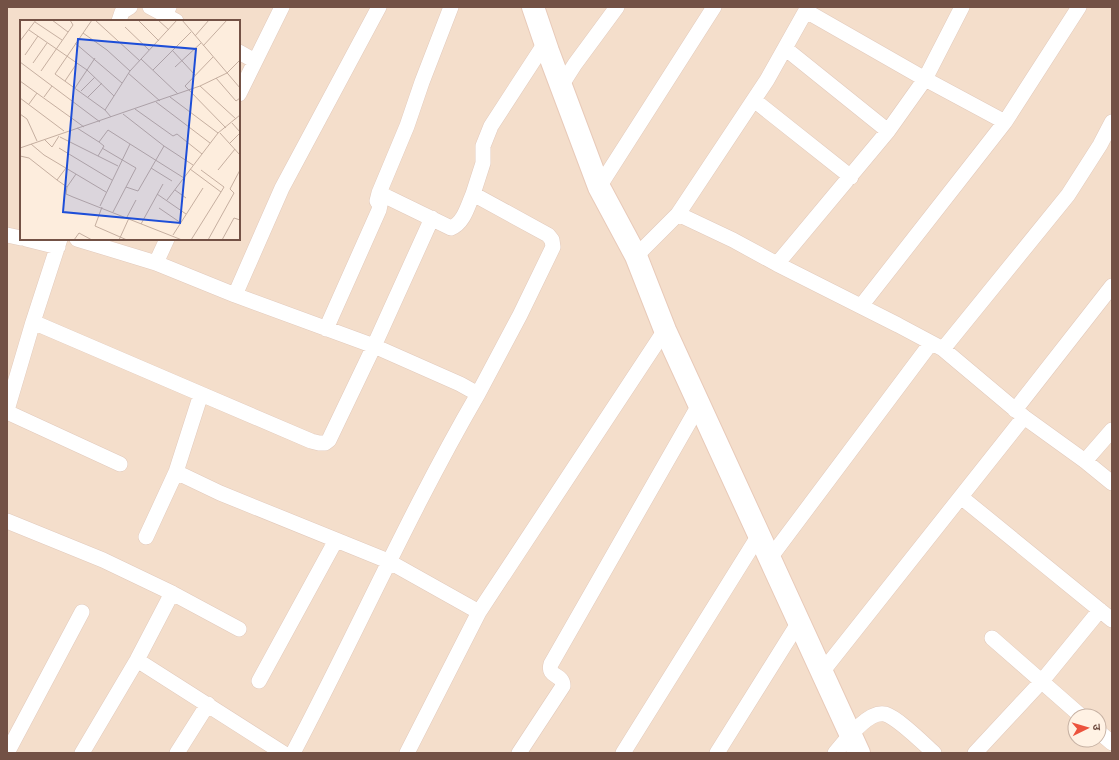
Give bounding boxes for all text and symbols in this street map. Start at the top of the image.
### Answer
inset map [20,20,240,240]
north arrow [1067,708,1107,748]
text: उ [1091,723,1103,731]

